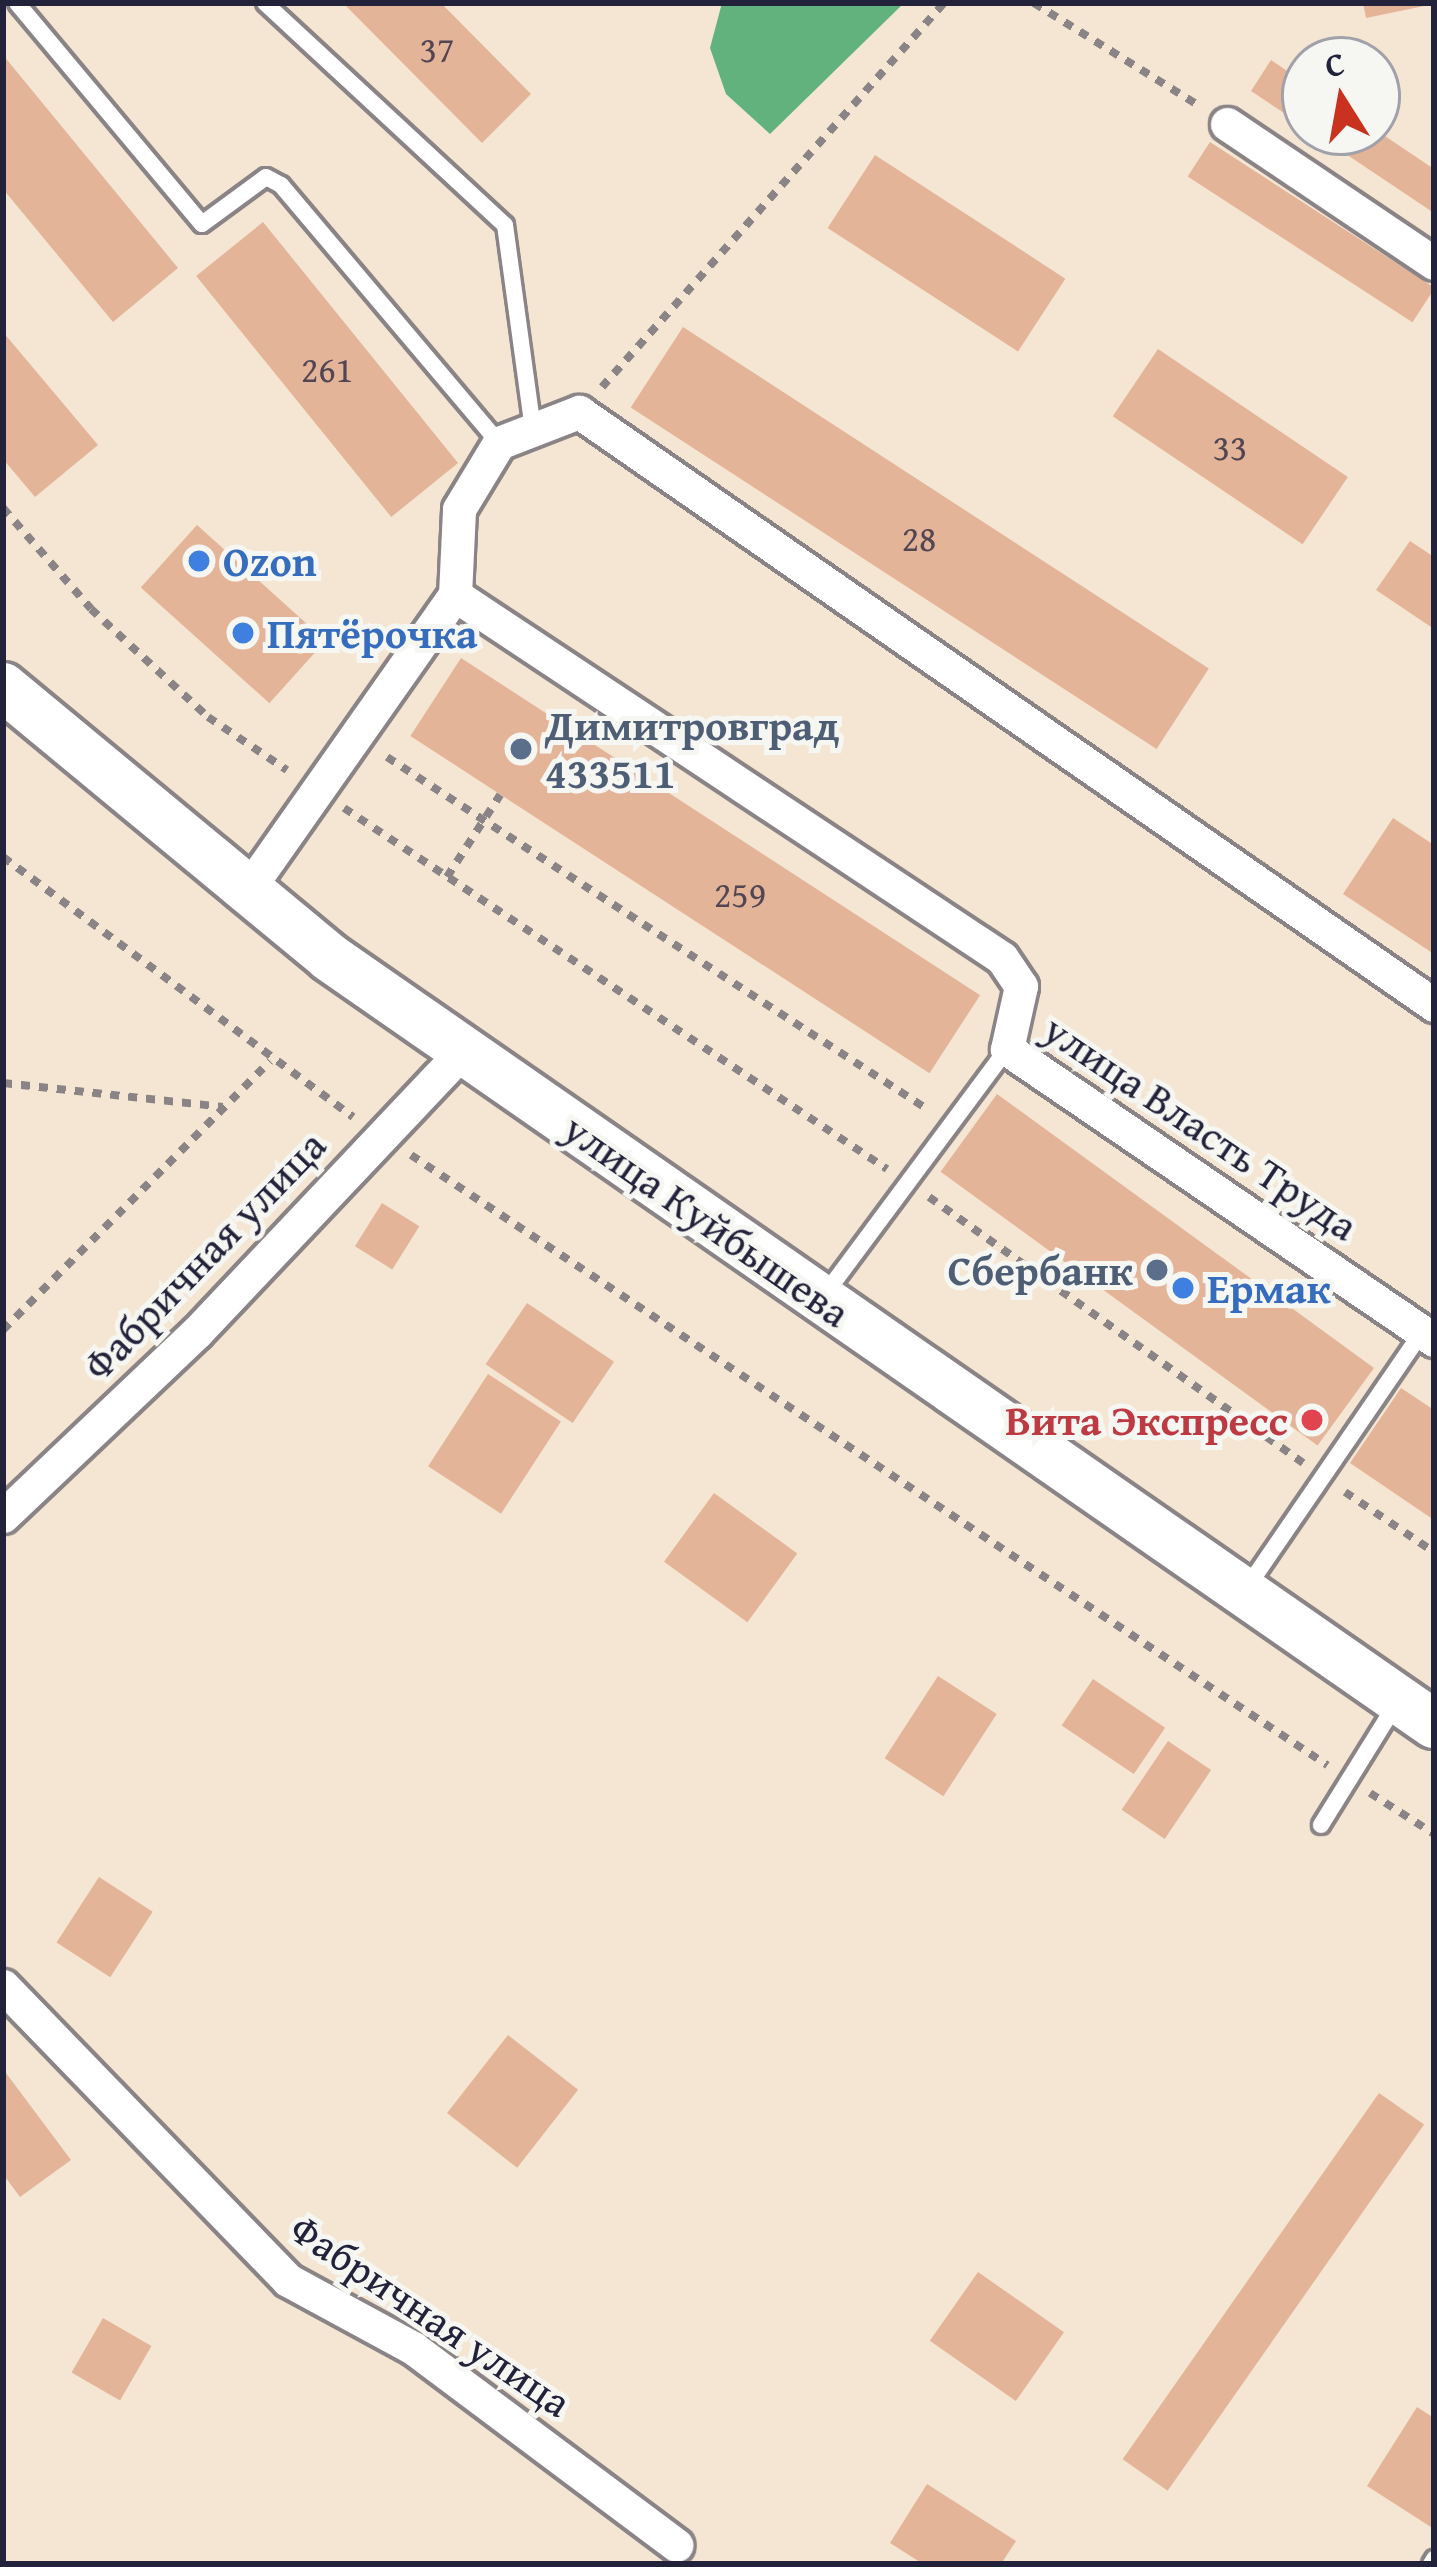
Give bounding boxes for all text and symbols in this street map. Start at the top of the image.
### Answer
house number: 37 [420,27,454,71]
north arrow [1281,36,1401,156]
text: С [1321,38,1348,89]
house number: 261 [301,347,353,391]
house number: 33 [1213,425,1247,469]
house number: 28 [902,516,936,560]
place label: Ozon [223,536,317,586]
marker: Ozon [186,548,212,574]
place label: Пятёрочка [267,608,478,658]
marker: Пятёрочка [230,620,256,646]
place label: Димитровград 433511 [545,700,839,798]
marker: Димитровград 433511 [508,736,534,762]
house number: 259 [714,872,766,916]
street label: улица Власть Труда [1034,1003,1368,1251]
street label: улица Куйбышева [554,1103,860,1337]
street label: Фабричная улица [72,1120,336,1390]
place label: Сбербанк [948,1245,1133,1295]
marker: Сбербанк [1144,1257,1170,1283]
place label: Ермак [1207,1263,1331,1313]
marker: Ермак [1170,1275,1196,1301]
place label: Вита Экспресс [1005,1395,1288,1445]
marker: Вита Экспресс [1299,1407,1325,1433]
street label: Фабричная улица [281,2203,581,2427]

